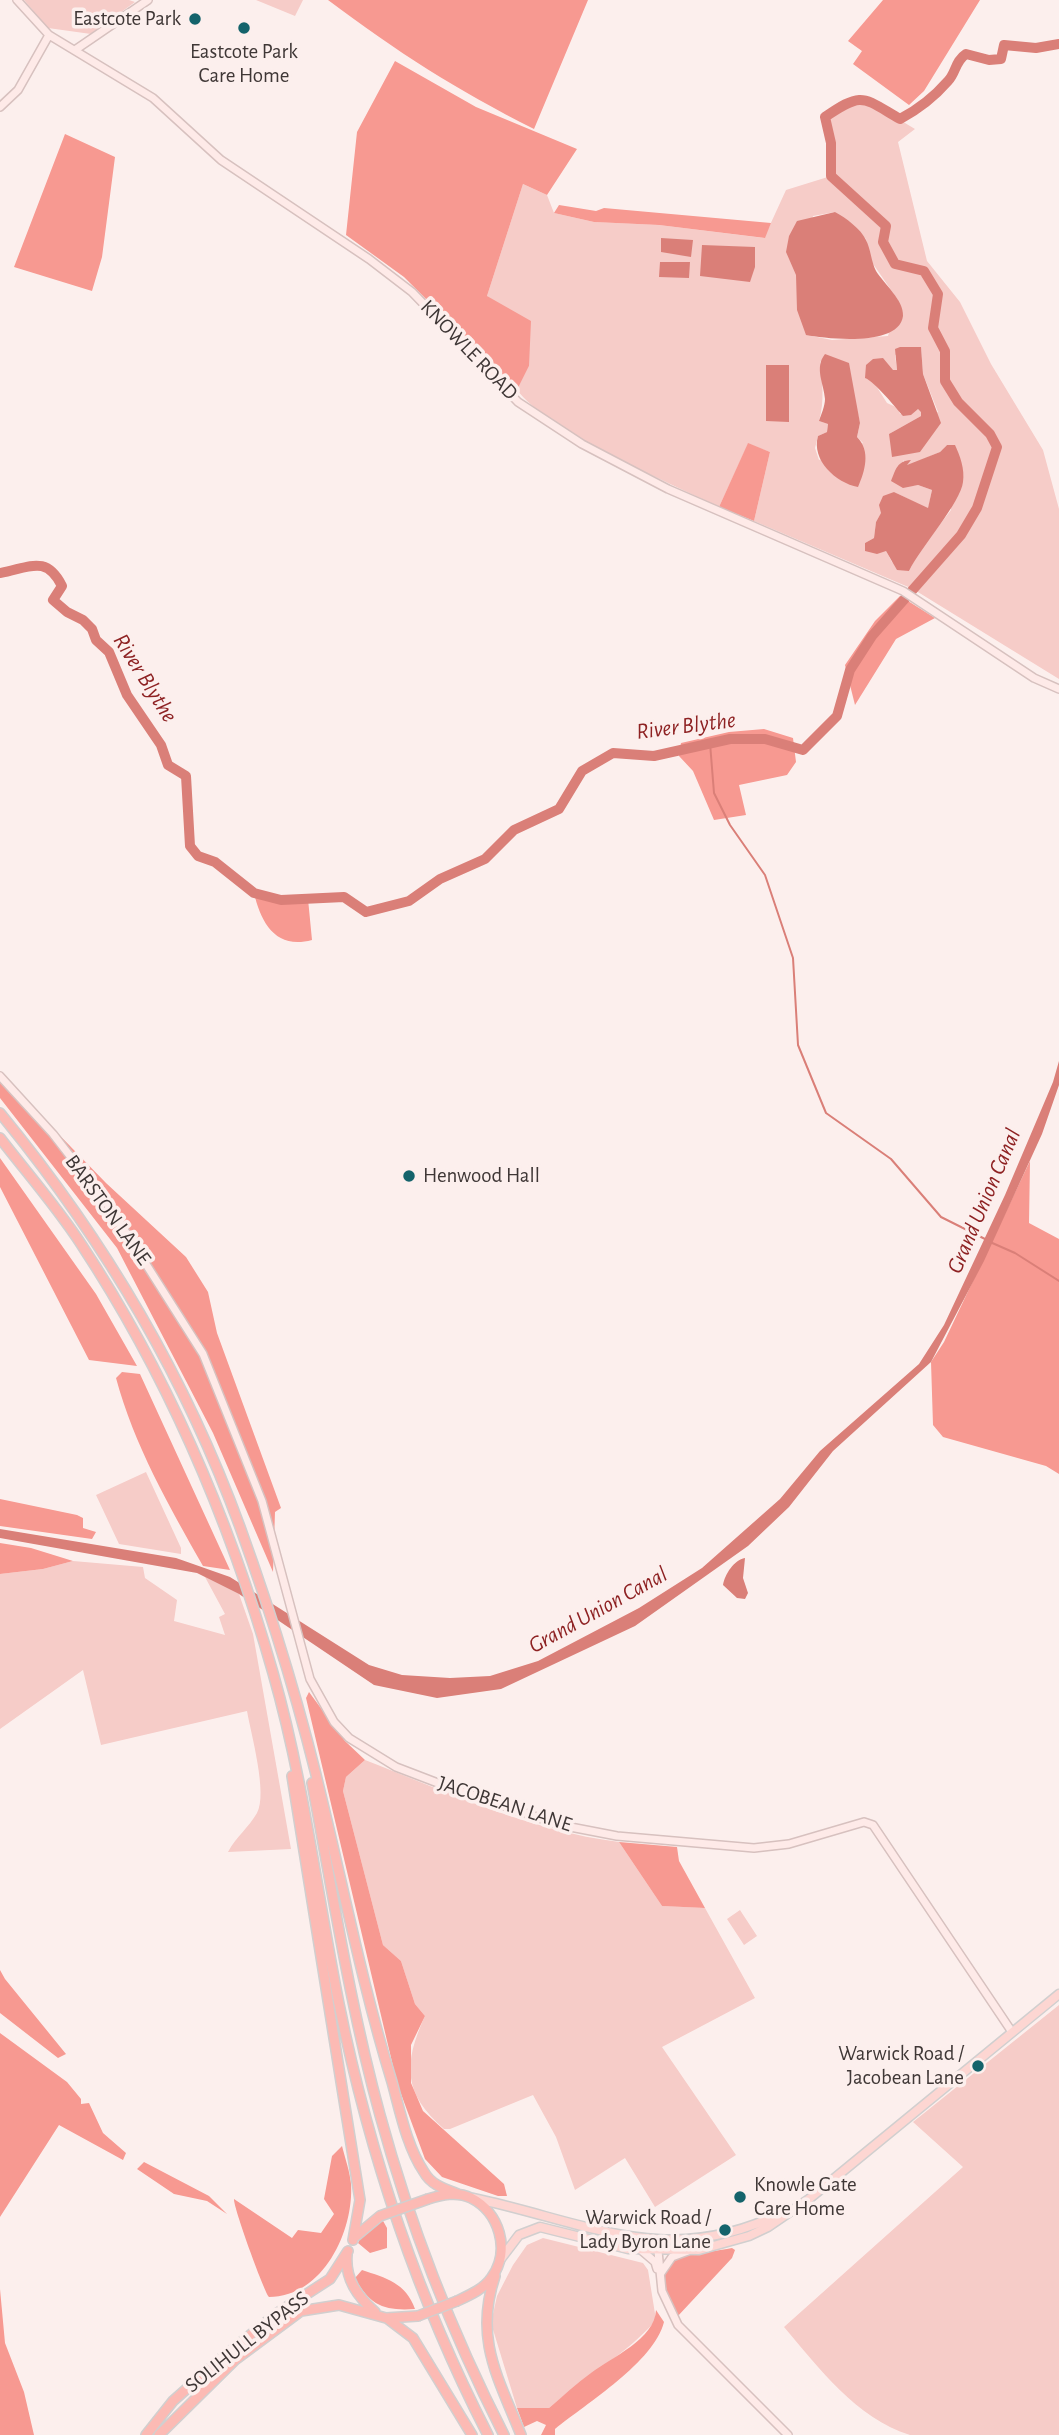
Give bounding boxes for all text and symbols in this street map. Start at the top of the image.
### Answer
place label: Eastcote Park [73,6,181,32]
marker: Eastcote Park [187,11,203,27]
marker: Eastcote Park Care Home [236,20,252,36]
place label: Eastcote Park Care Home [190,39,298,89]
street label: KNOWLE ROAD [415,295,523,405]
water label: River Blythe [107,628,183,728]
water label: River Blythe [635,706,737,746]
water label: Grand Union Canal [941,1124,1027,1278]
street label: BARSTON LANE [59,1150,157,1270]
place label: Henwood Hall [423,1163,540,1189]
marker: Henwood Hall [401,1168,417,1184]
water label: Grand Union Canal [524,1560,672,1660]
street label: JACOBEAN LANE [435,1770,575,1838]
place label: Warwick Road / Jacobean Lane [838,2041,964,2091]
marker: Warwick Road / Jacobean Lane [970,2058,986,2074]
place label: Knowle Gate Care Home [754,2172,857,2222]
marker: Knowle Gate Care Home [732,2189,748,2205]
place label: Warwick Road / Lady Byron Lane [579,2205,711,2255]
marker: Warwick Road / Lady Byron Lane [717,2222,733,2238]
street label: SOLIHULL BYPASS [180,2286,314,2398]

